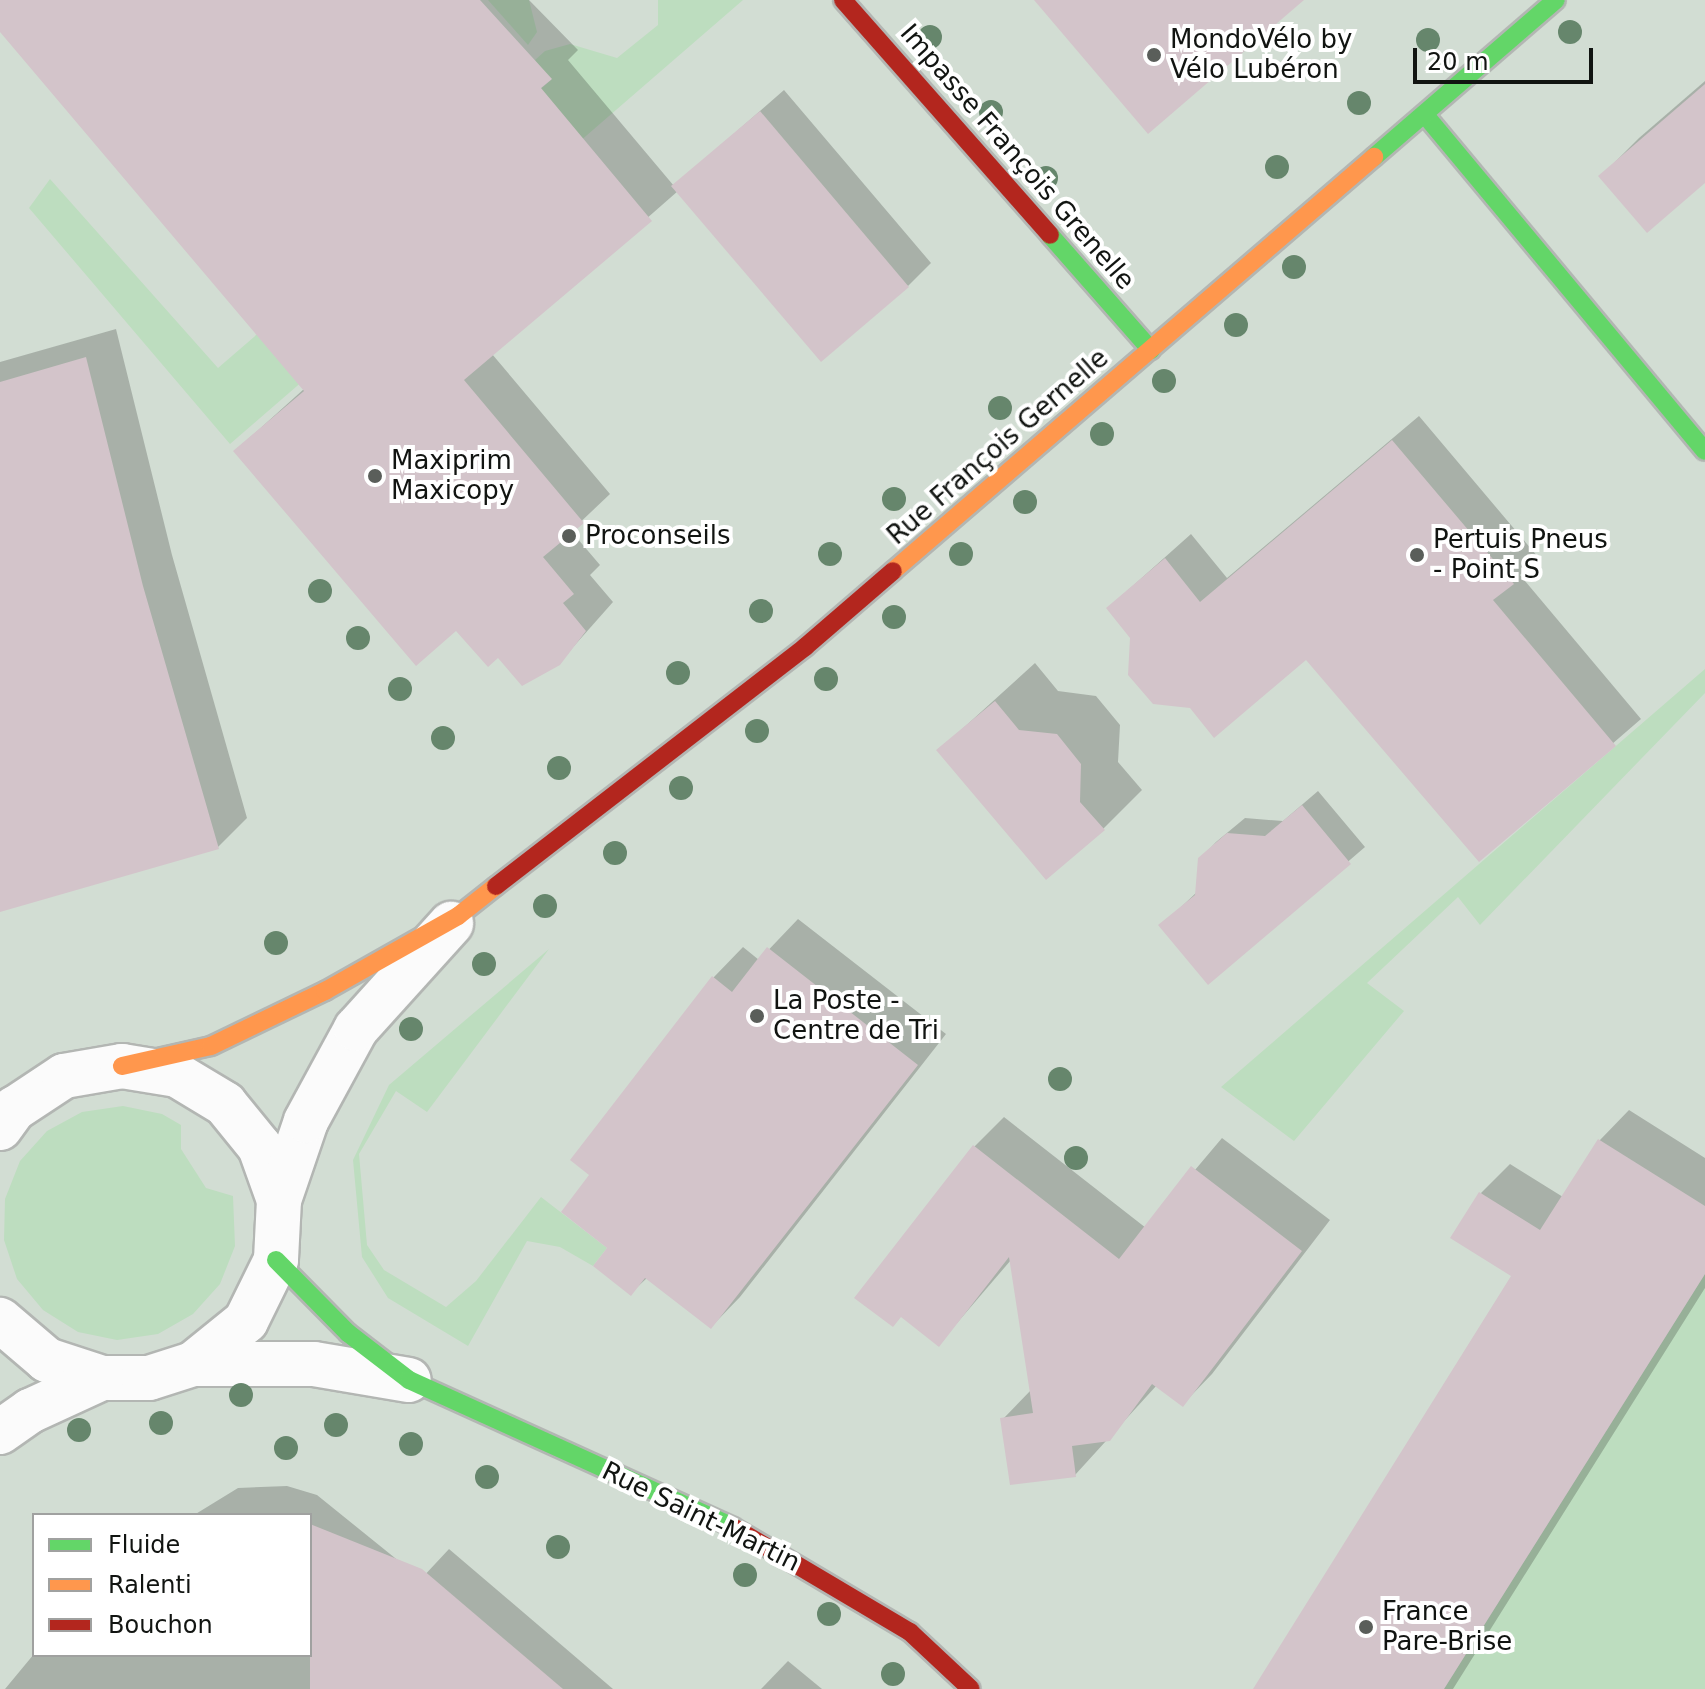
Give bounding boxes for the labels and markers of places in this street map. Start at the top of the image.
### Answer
place label: MondoVélo by Vélo Lubéron [1170,24,1352,86]
marker: MondoVélo by Vélo Lubéron [1145,46,1163,64]
place label: Maxiprim Maxicopy [391,445,514,506]
marker: Maxiprim Maxicopy [366,467,384,485]
place label: Proconseils [585,520,730,552]
place label: Pertuis Pneus - Point S [1433,524,1608,586]
marker: Proconseils [560,527,578,545]
marker: Pertuis Pneus - Point S [1408,546,1426,564]
place label: La Poste - Centre de Tri [773,985,939,1046]
marker: La Poste - Centre de Tri [748,1007,766,1025]
place label: France Pare-Brise [1382,1596,1512,1658]
marker: France Pare-Brise [1357,1618,1375,1636]

